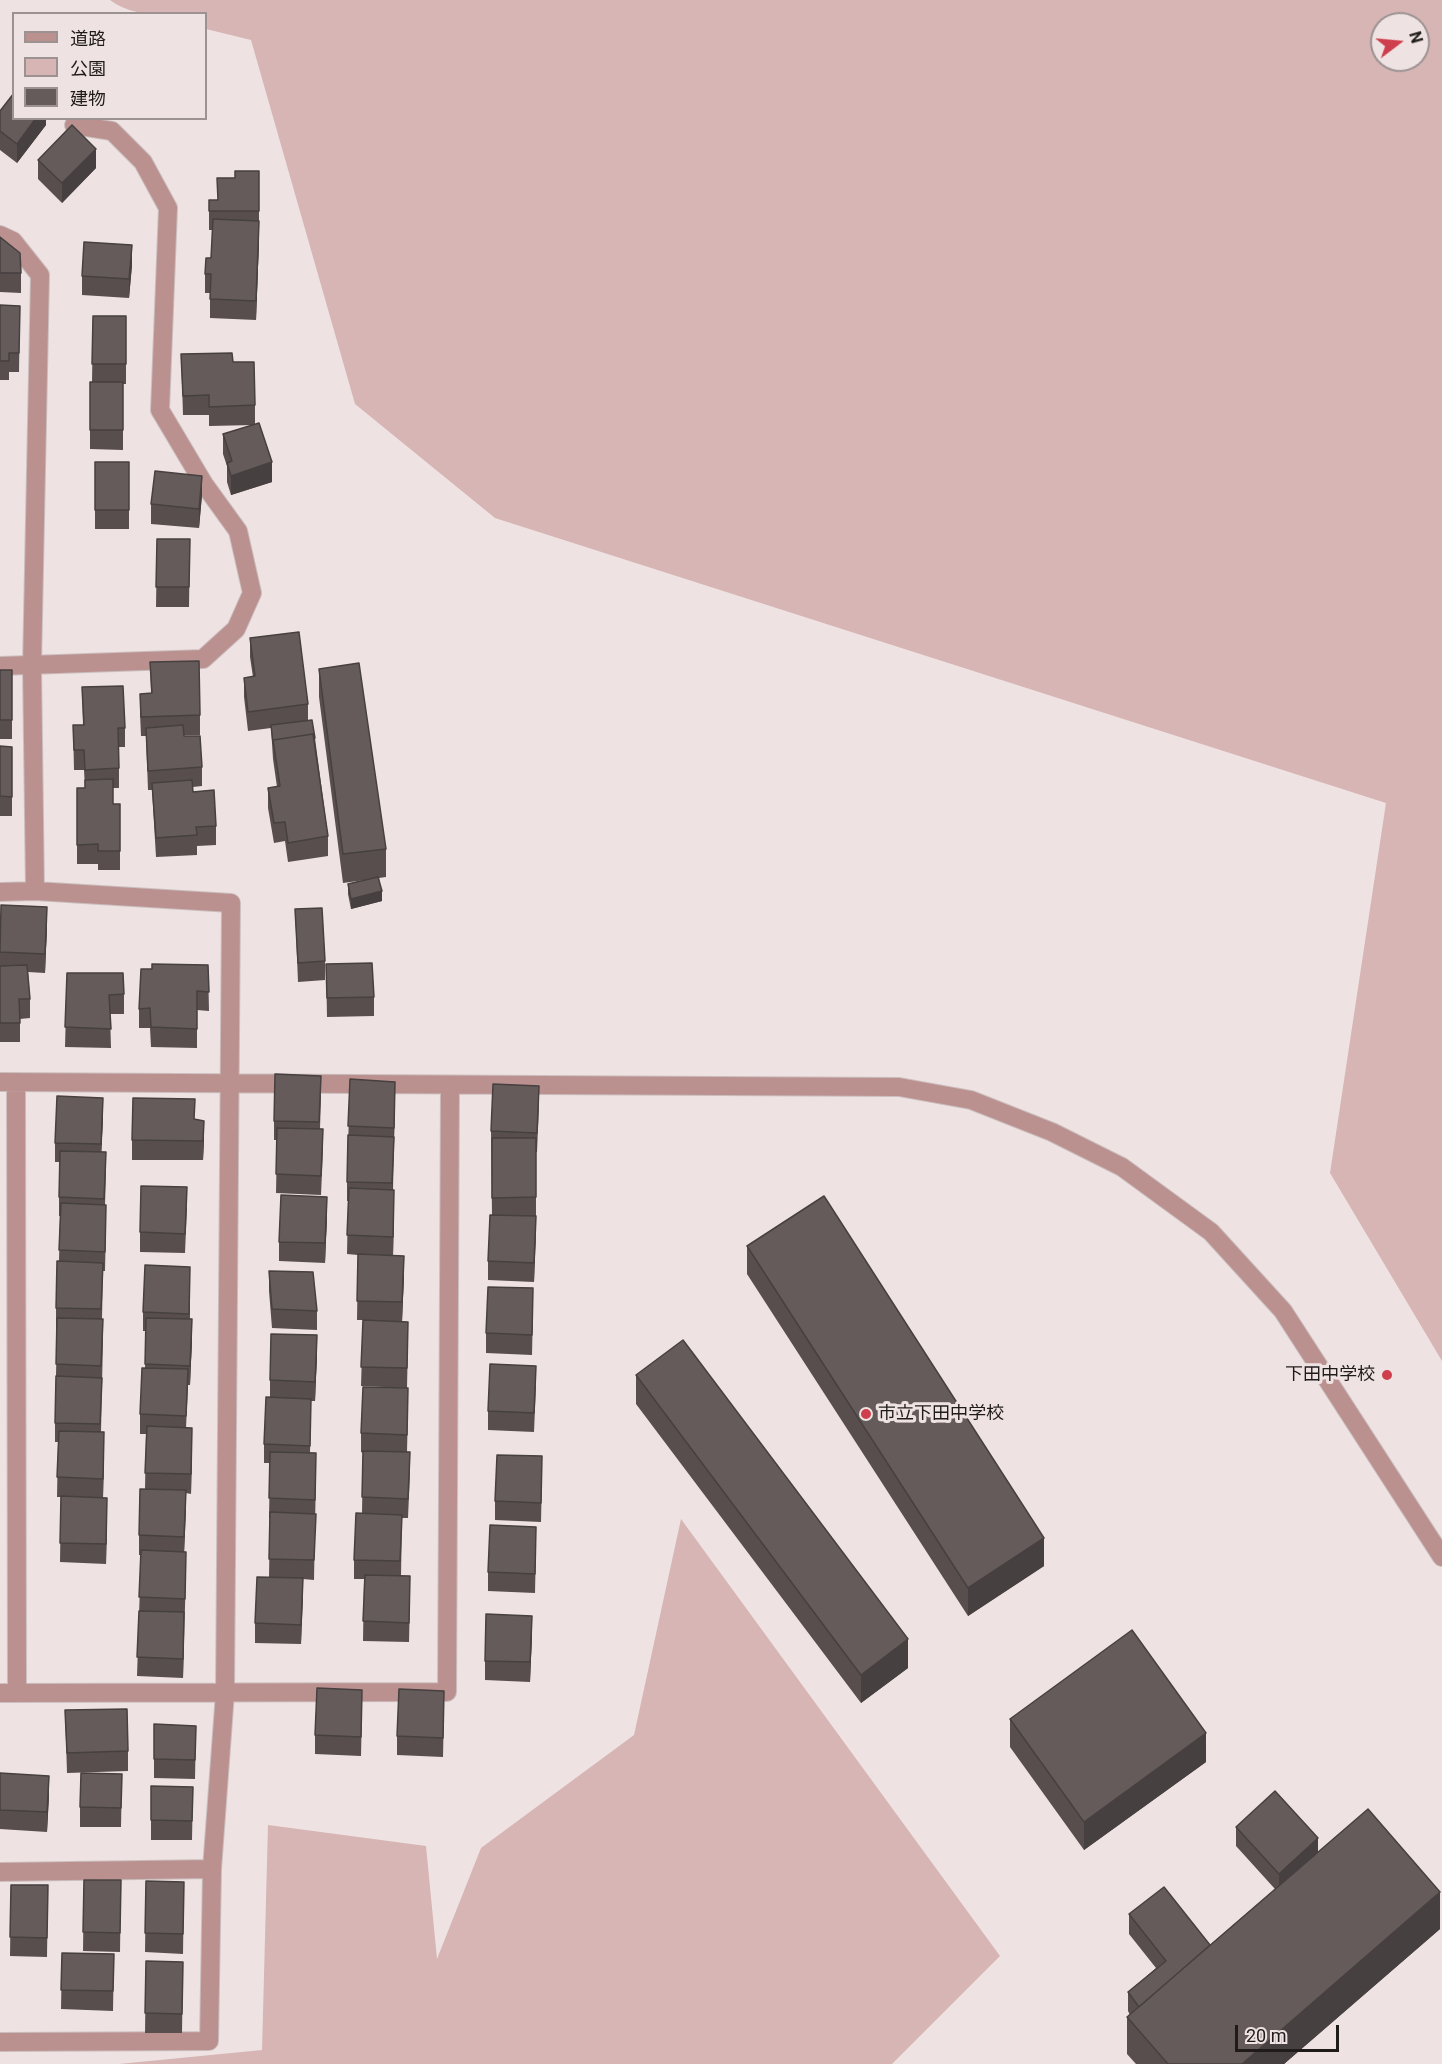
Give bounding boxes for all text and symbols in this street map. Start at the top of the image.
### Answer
legend [12,12,207,120]
north arrow [1370,12,1430,72]
text: 道路 [70,28,106,49]
text: N [1405,29,1427,45]
text: 公園 [70,58,106,79]
text: 建物 [70,88,106,109]
place label: 下田中学校 [1285,1364,1375,1386]
marker: 下田中学校 [1380,1368,1394,1382]
place label: 市立下田中学校 [878,1403,1004,1425]
marker: 市立下田中学校 [859,1407,873,1421]
scale bar [1238,2013,1342,2051]
text: 20 m [1246,2025,1286,2046]

